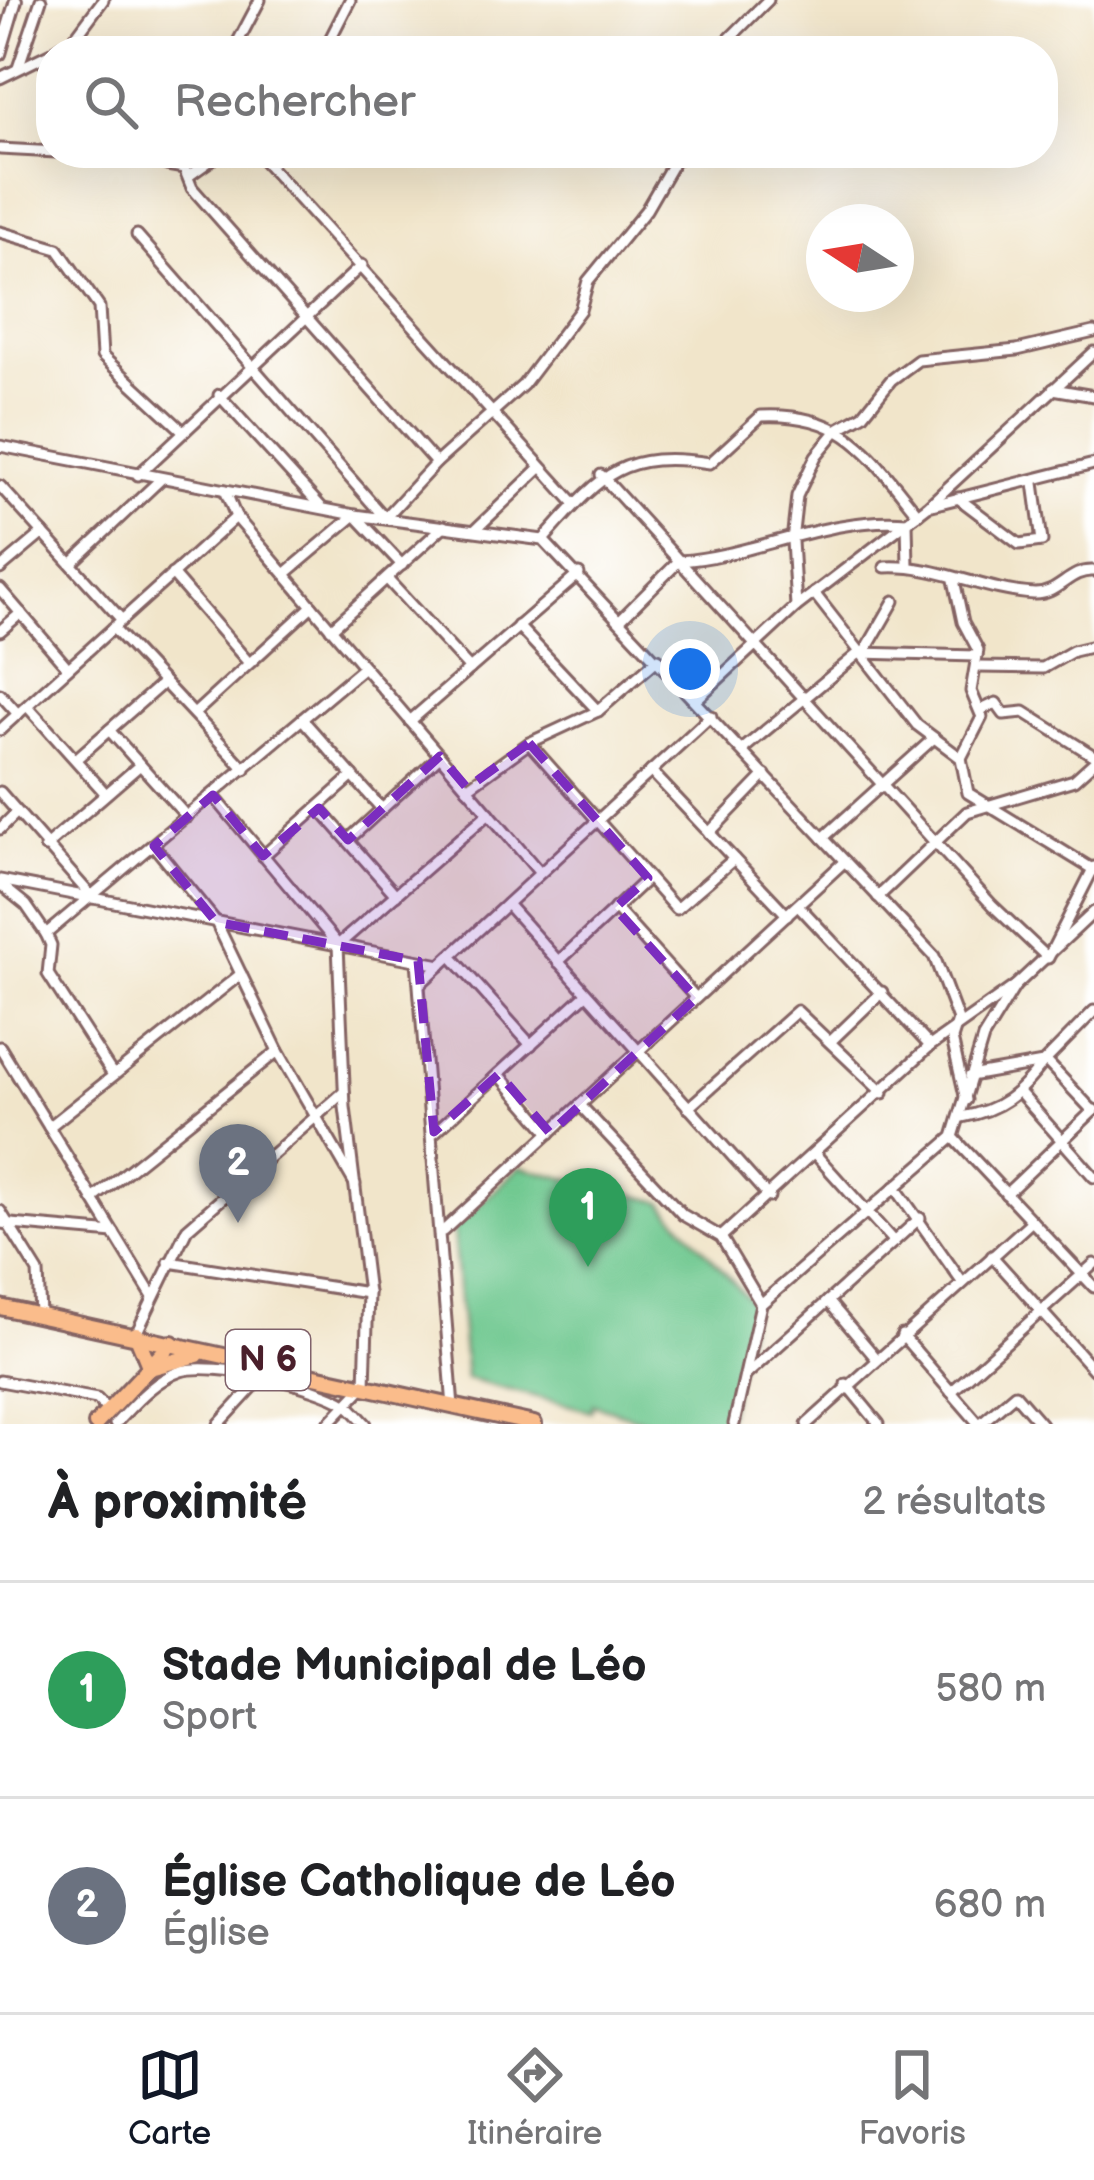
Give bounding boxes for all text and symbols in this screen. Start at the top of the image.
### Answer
search box [36,36,1058,168]
icon: search [78,69,144,135]
text: Rechercher [174,75,415,130]
north arrow [806,204,914,312]
your location [660,639,720,699]
pin: 2 [199,1124,277,1223]
pin: 1 [549,1168,627,1267]
road number: N 6 [226,1330,310,1390]
text: À proximité [48,1472,307,1533]
text: 2 résultats [862,1479,1046,1526]
text: Stade Municipal de Léo [162,1639,647,1694]
text: 1 [79,1666,95,1713]
text: 580 m [935,1666,1046,1713]
text: Sport [162,1694,257,1741]
text: Église Catholique de Léo [162,1855,676,1910]
text: 2 [75,1882,99,1929]
text: 680 m [934,1882,1046,1929]
text: Église [162,1910,270,1957]
tab: Carte [128,2042,211,2154]
tab: Itinéraire [467,2042,602,2154]
tab: Favoris [858,2042,966,2154]

